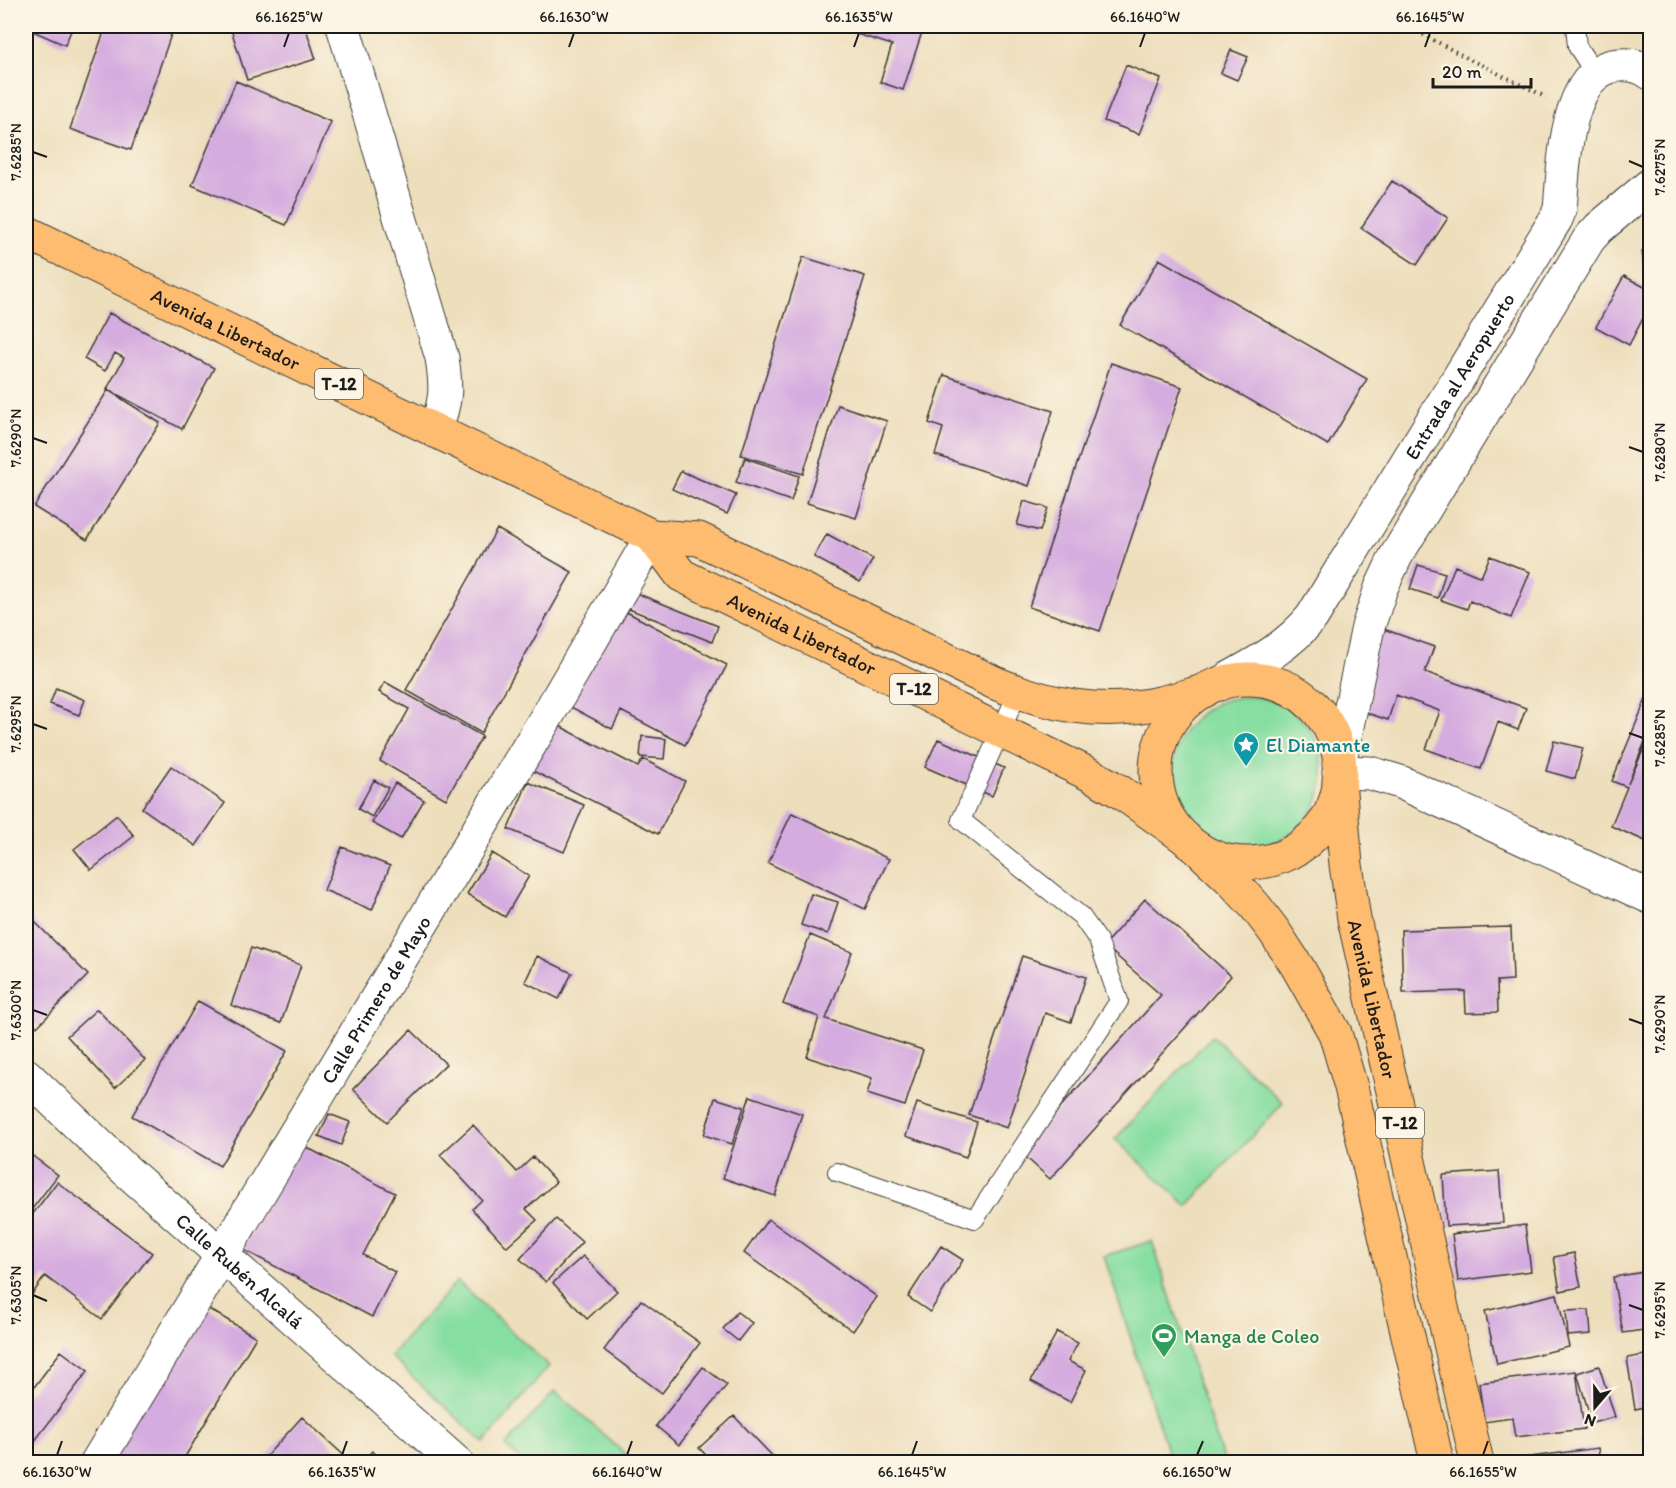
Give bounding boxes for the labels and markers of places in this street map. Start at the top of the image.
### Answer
place icon: El Diamante [1231,730,1261,768]
place label: El Diamante [1266,733,1370,757]
sports icon: Manga de Coleo [1149,1321,1179,1359]
place label: Manga de Coleo [1184,1324,1319,1348]

